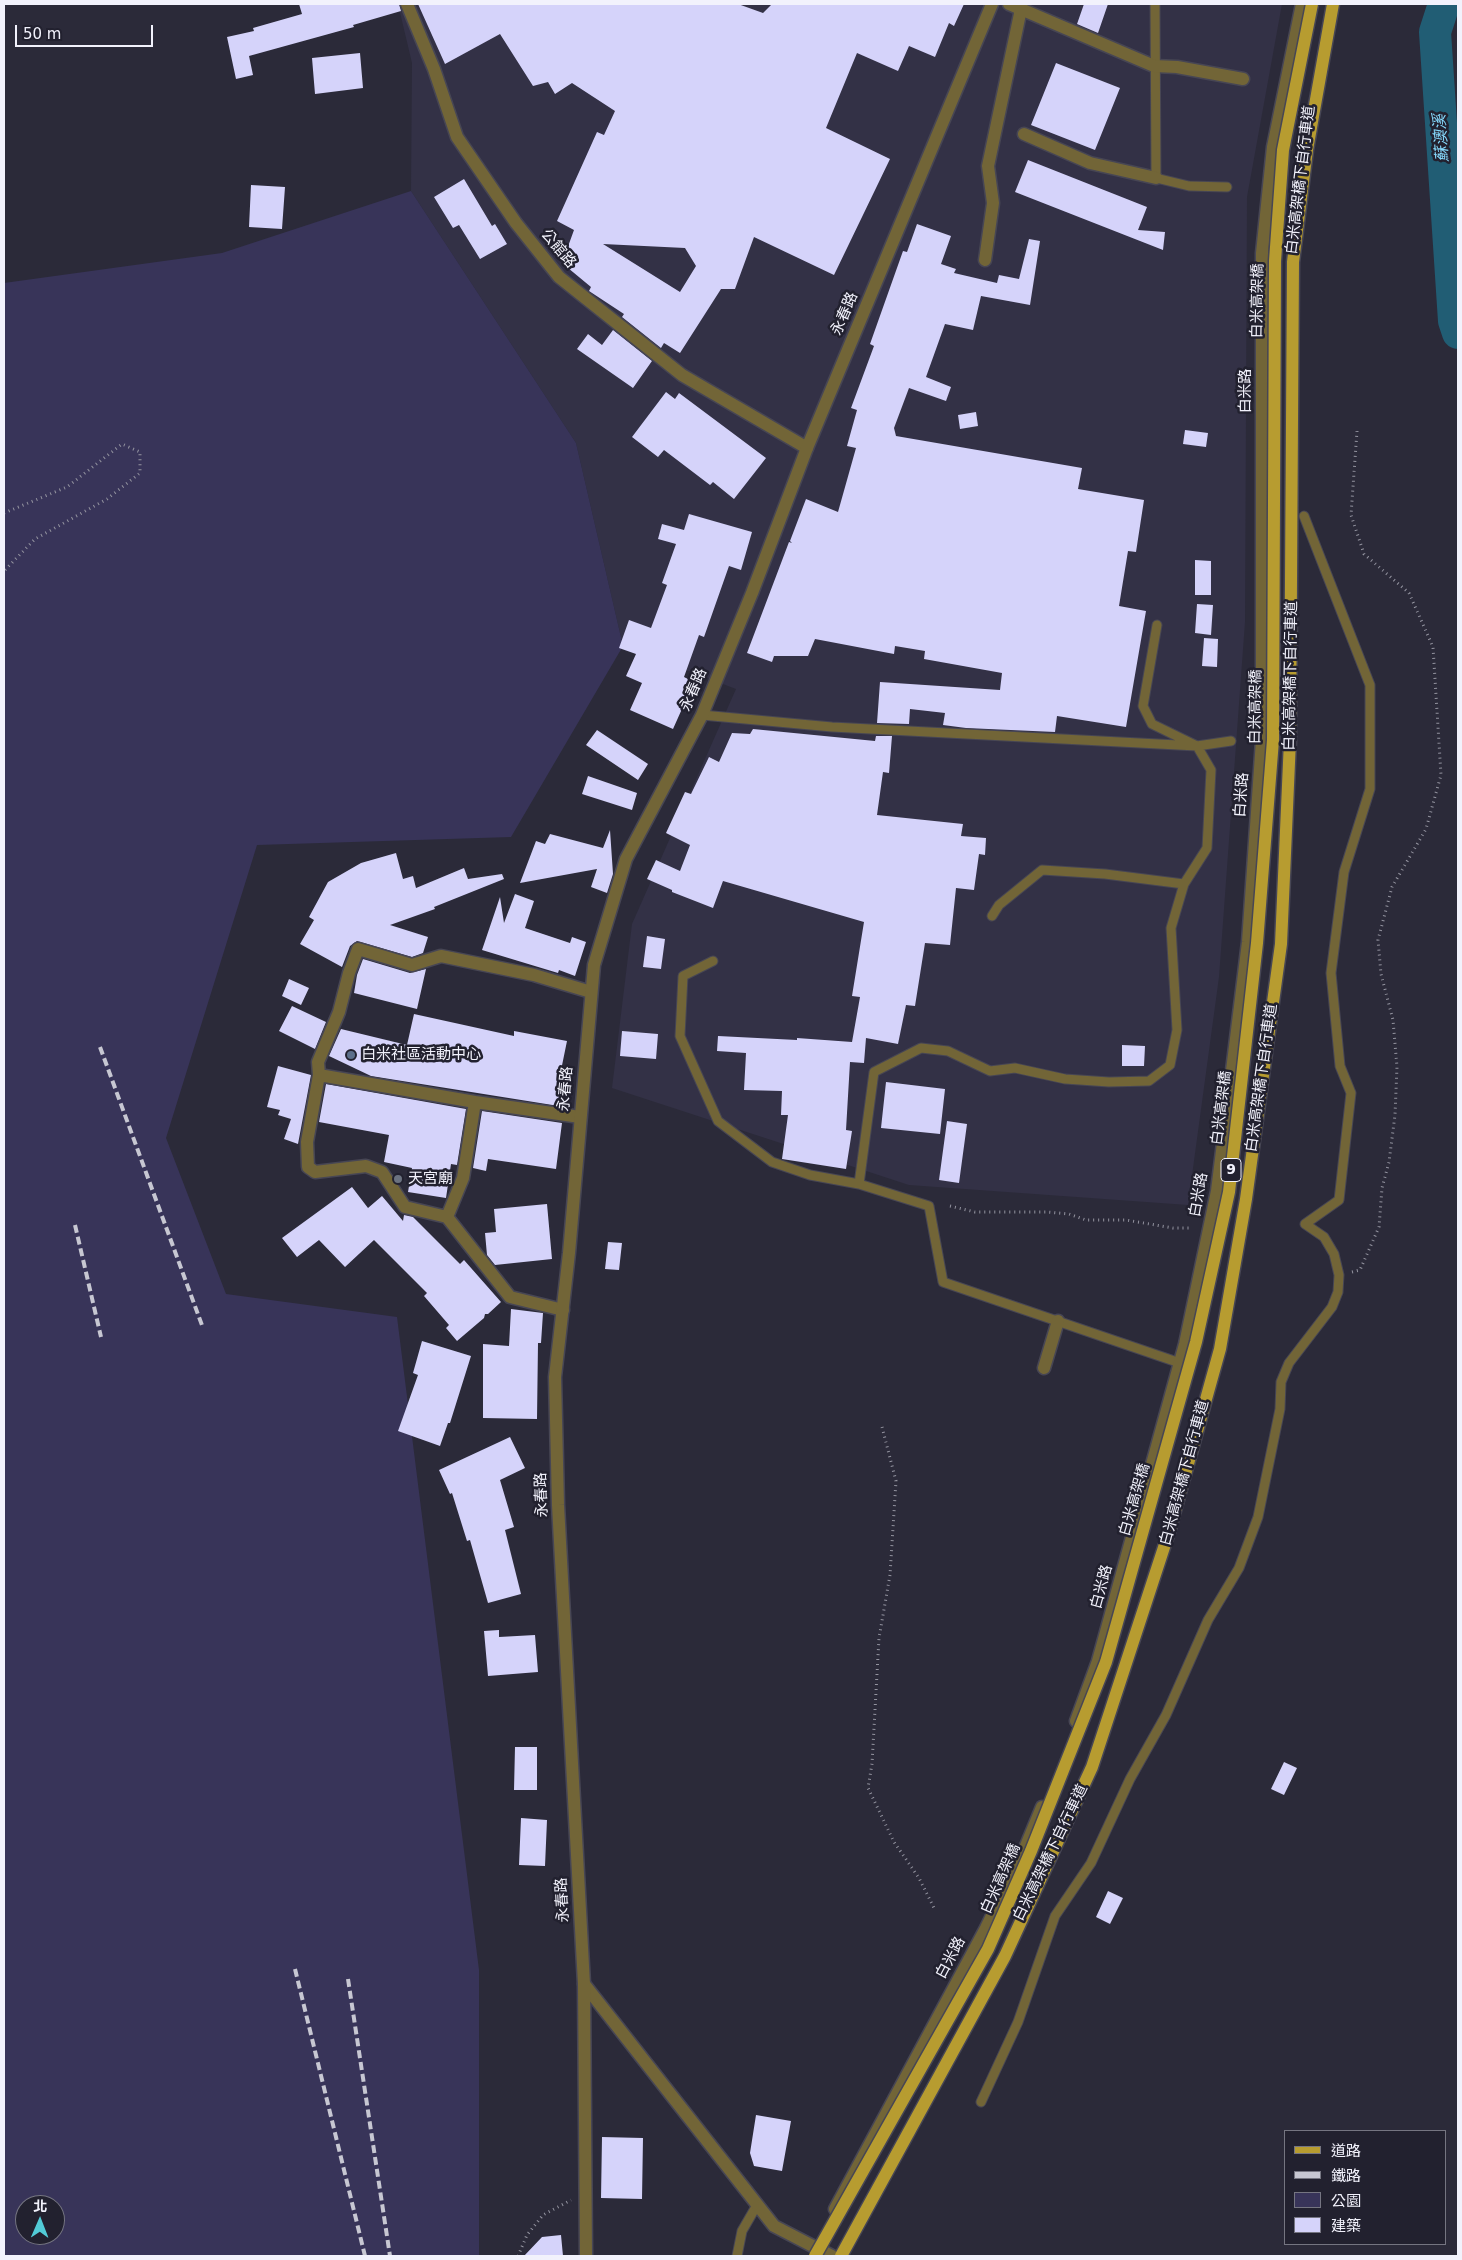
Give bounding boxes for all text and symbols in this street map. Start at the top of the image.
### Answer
scale bar [18,15,155,47]
text: 50 m [23,25,61,43]
street label: 白米高架橋下自行車道 [1283,104,1319,256]
water label: 蘇澳溪 [1431,113,1453,163]
street label: 公館路 [537,226,579,272]
street label: 白米高架橋 [1248,263,1268,339]
street label: 永春路 [828,290,862,338]
street label: 白米路 [1237,369,1255,413]
street label: 白米高架橋下自行車道 [1281,601,1301,751]
street label: 永春路 [677,666,711,714]
street label: 白米高架橋 [1246,669,1266,745]
street label: 白米路 [1231,772,1253,818]
street label: 白米高架橋下自行車道 [1243,1002,1281,1154]
place label: 白米社區活動中心 [361,1046,481,1064]
marker: 白米社區活動中心 [345,1049,357,1061]
street label: 永春路 [555,1066,577,1112]
street label: 白米高架橋 [1208,1070,1236,1146]
road number: 9 [1221,1158,1241,1182]
place label: 天宮廟 [408,1170,453,1188]
street label: 白米路 [1186,1171,1212,1219]
marker: 天宮廟 [392,1173,404,1185]
street label: 白米高架橋下自行車道 [1157,1398,1213,1548]
street label: 白米高架橋 [1116,1461,1154,1539]
street label: 永春路 [532,1472,552,1518]
street label: 白米路 [1087,1563,1117,1611]
street label: 白米高架橋下自行車道 [1010,1782,1092,1924]
street label: 白米高架橋 [978,1841,1024,1917]
street label: 永春路 [553,1877,573,1923]
street label: 白米路 [932,1934,970,1982]
legend [1284,2130,1447,2245]
text: 道路 [1331,2142,1361,2160]
text: 鐵路 [1331,2167,1361,2185]
text: 公園 [1331,2192,1361,2210]
north arrow [15,2195,65,2245]
text: 北 [33,2198,47,2214]
text: 建築 [1331,2217,1361,2235]

